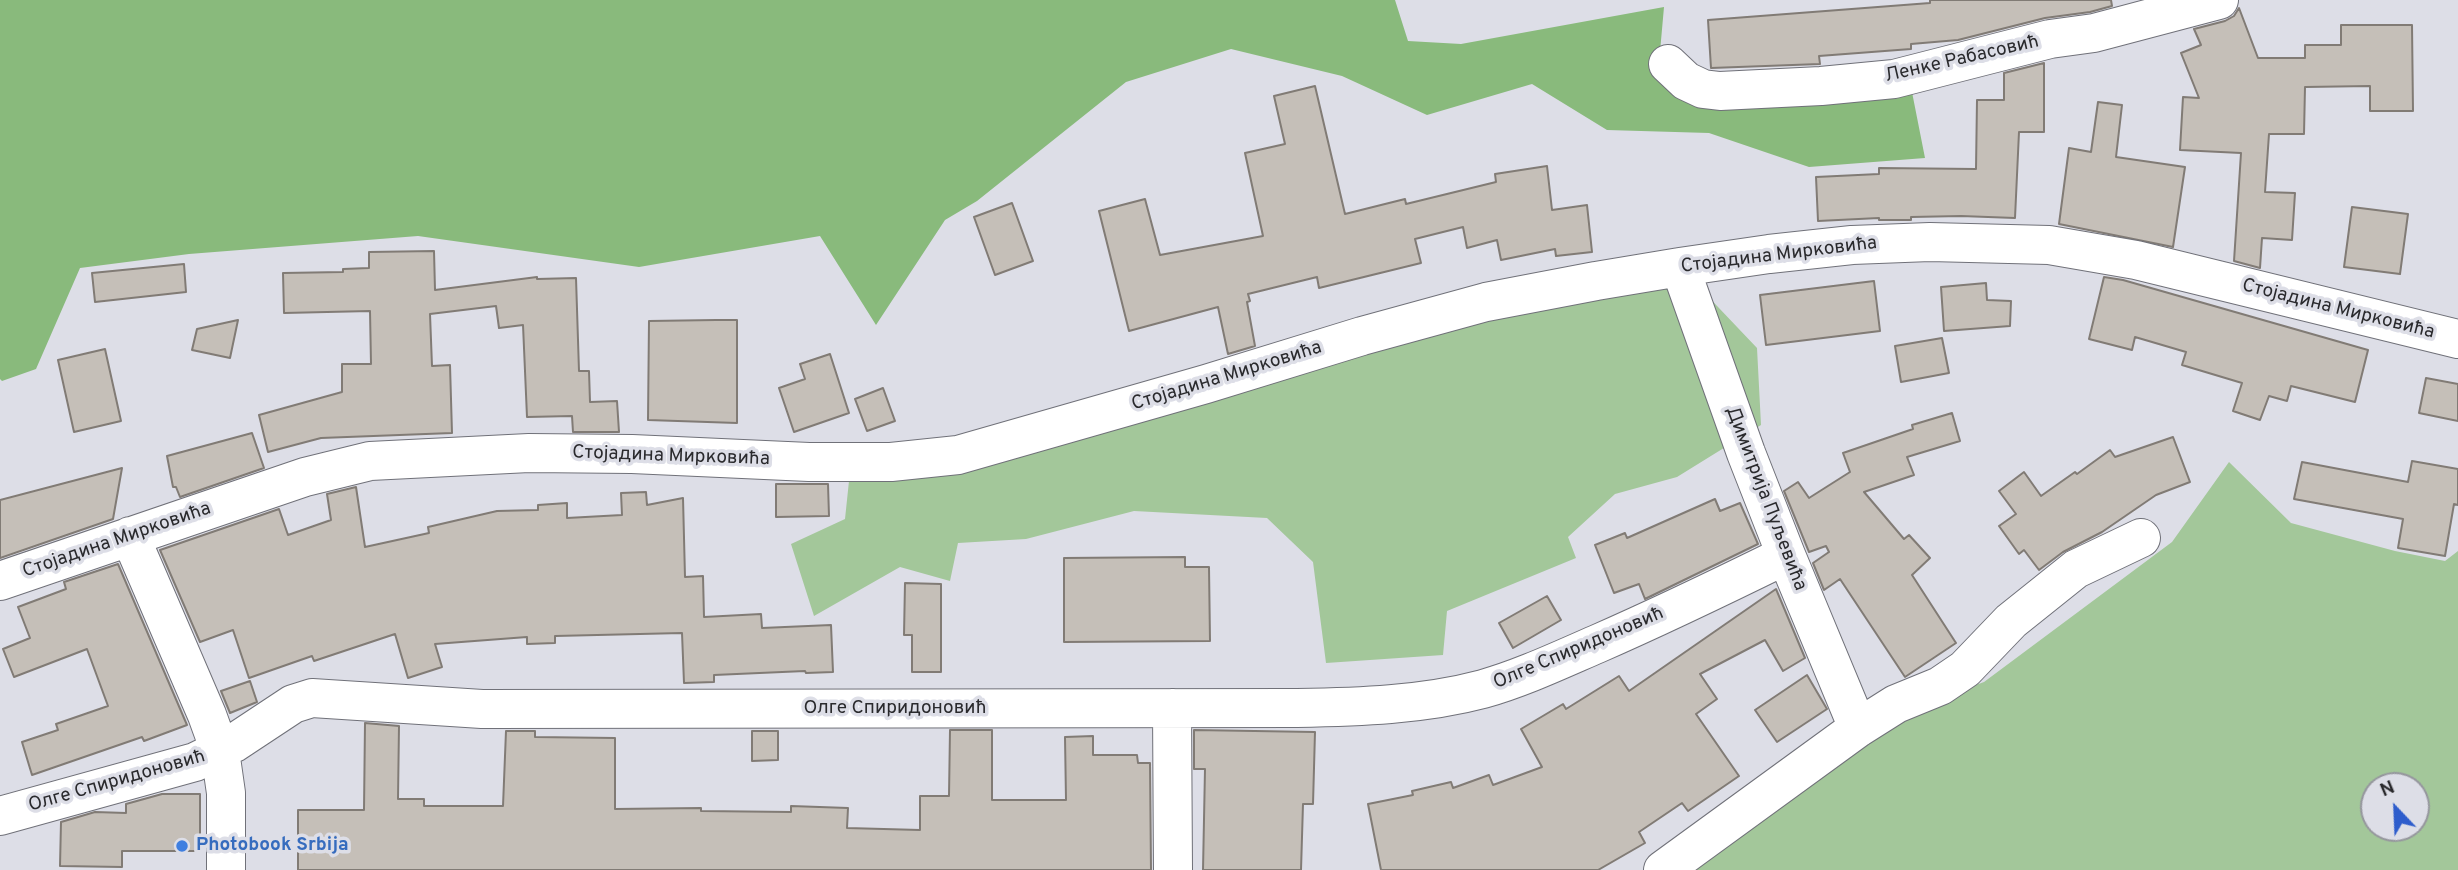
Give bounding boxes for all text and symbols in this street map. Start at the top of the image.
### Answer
street label: Ленке Рабасовић [1883,31,2041,89]
street label: Стојадина Мирковића [1680,233,1878,279]
street label: Стојадина Мирковића [2239,275,2437,345]
street label: Стојадина Мирковића [1129,337,1325,417]
street label: Димитрија Пуљевића [1719,404,1811,594]
street label: Стојадина Мирковића [572,442,770,472]
street label: Стојадина Мирковића [20,498,214,584]
street label: Олге Спиридоновић [1490,603,1668,695]
street label: Олге Спиридоновић [804,698,986,720]
street label: Олге Спиридоновић [26,746,208,818]
north arrow [2360,772,2430,842]
text: N [2377,776,2399,803]
place label: Photobook Srbija [196,835,349,857]
marker: Photobook Srbija [174,838,190,854]

